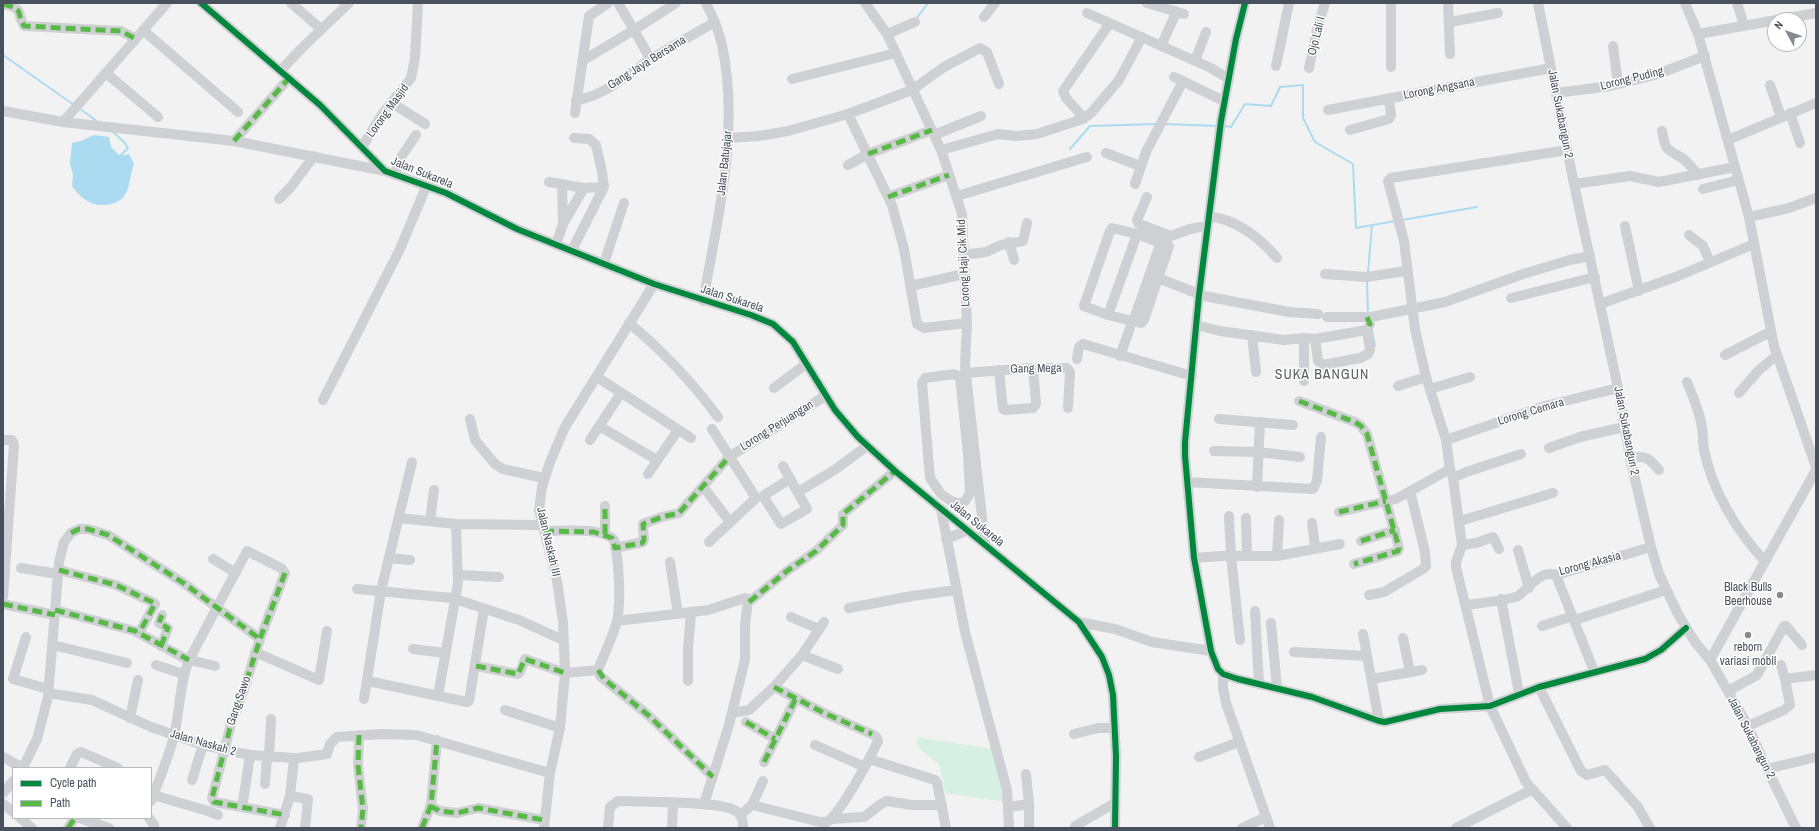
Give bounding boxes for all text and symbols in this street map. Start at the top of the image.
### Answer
north arrow [1767,12,1807,52]
street label: Ojo Lali I [1305,15,1329,57]
text: N [1771,18,1786,32]
street label: Gang Jaya Bersama [605,33,689,93]
street label: Lorong Puding [1599,64,1665,94]
street label: Jalan Sukabangun 2 [1544,69,1576,159]
street label: Lorong Angsana [1402,75,1476,103]
street label: Lorong Masjid [364,82,412,140]
street label: Jalan Batujajar [714,130,736,196]
street label: Jalan Sukarela [389,154,455,192]
street label: Lorong Haji Cik Mid [955,219,973,307]
street label: Jalan Sukarela [699,282,765,316]
street label: Gang Mega [1010,361,1062,377]
district label: SUKA BANGUN [1275,367,1369,383]
street label: Jalan Sukabangun 2 [1610,386,1642,476]
street label: Lorong Cemara [1496,395,1566,429]
street label: Lorong Perjuangan [738,398,816,454]
street label: Jalan Sukarela [947,498,1007,550]
street label: Jalan Naskah III [533,506,563,578]
street label: Lorong Akasia [1557,549,1623,579]
place label: Black Bulls Beerhouse [1724,581,1772,609]
marker: Black Bulls Beerhouse [1775,590,1785,600]
marker: reborn variasi mobil [1743,630,1753,640]
place label: reborn variasi mobil [1720,641,1776,669]
street label: Gang Sawo [224,674,254,728]
street label: Jalan Sukabangun 2 [1724,695,1778,781]
street label: Jalan Naskah 2 [168,727,238,759]
legend [12,767,152,819]
text: Cycle path [50,775,97,791]
text: Path [50,795,70,811]

